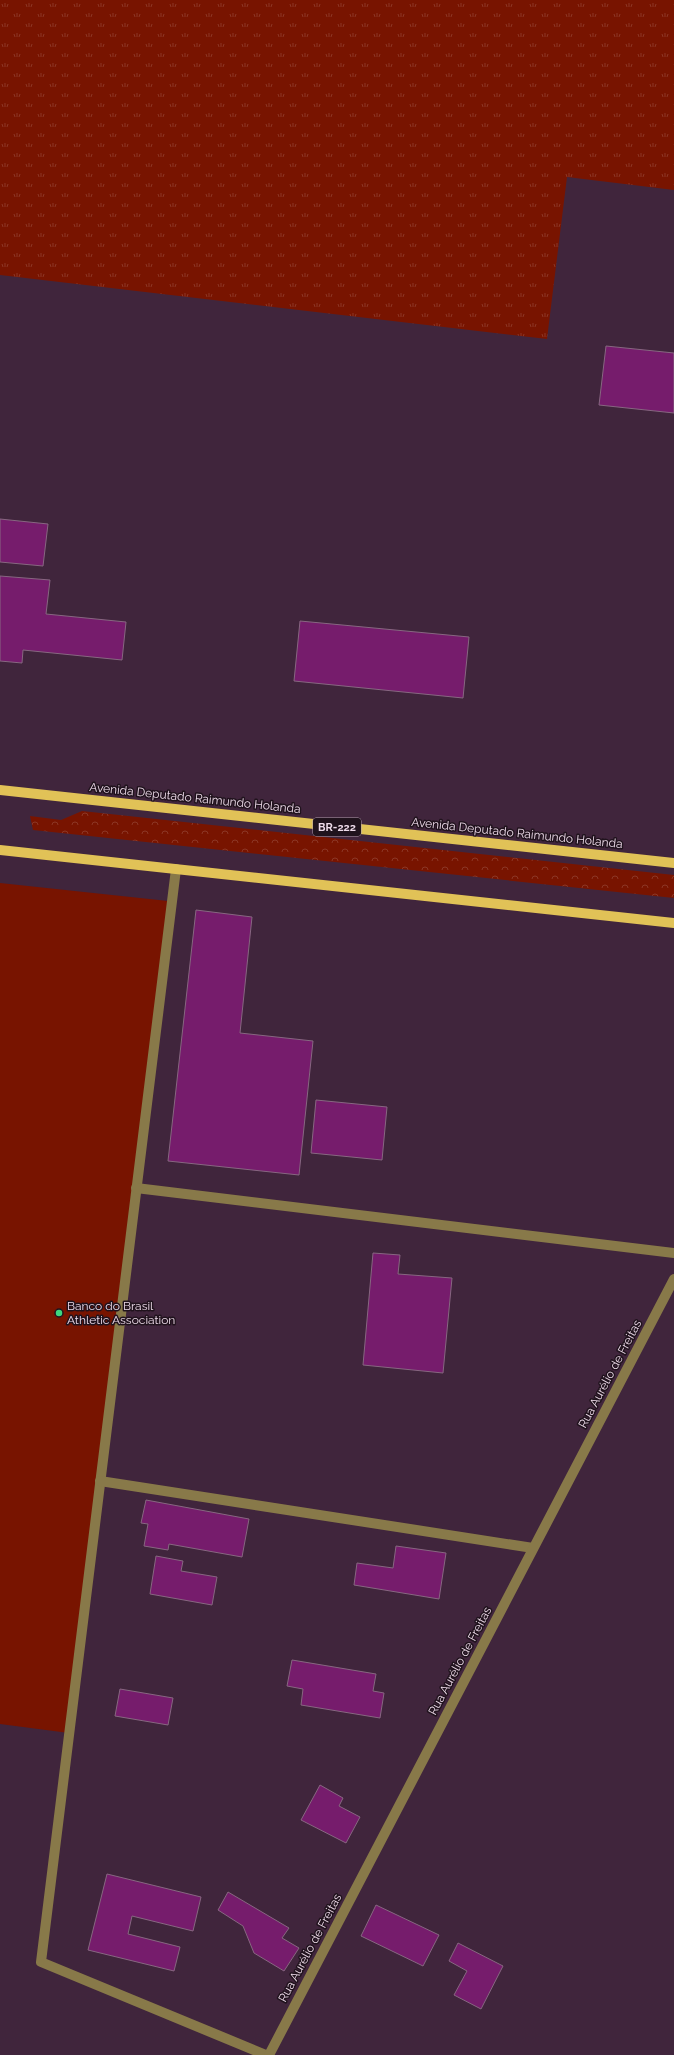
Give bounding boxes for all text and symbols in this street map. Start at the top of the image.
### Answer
street label: Avenida Deputado Raimundo Holanda [89,780,301,816]
street label: Avenida Deputado Raimundo Holanda [411,815,623,851]
road number: BR-222 [313,818,361,836]
place label: Banco do Brasil Athletic Association [67,1299,175,1327]
marker: Banco do Brasil Athletic Association [54,1308,64,1318]
street label: Rua Aurélio de Freitas [576,1317,645,1431]
street label: Rua Aurélio de Freitas [426,1604,495,1718]
street label: Rua Aurélio de Freitas [276,1891,345,2005]

